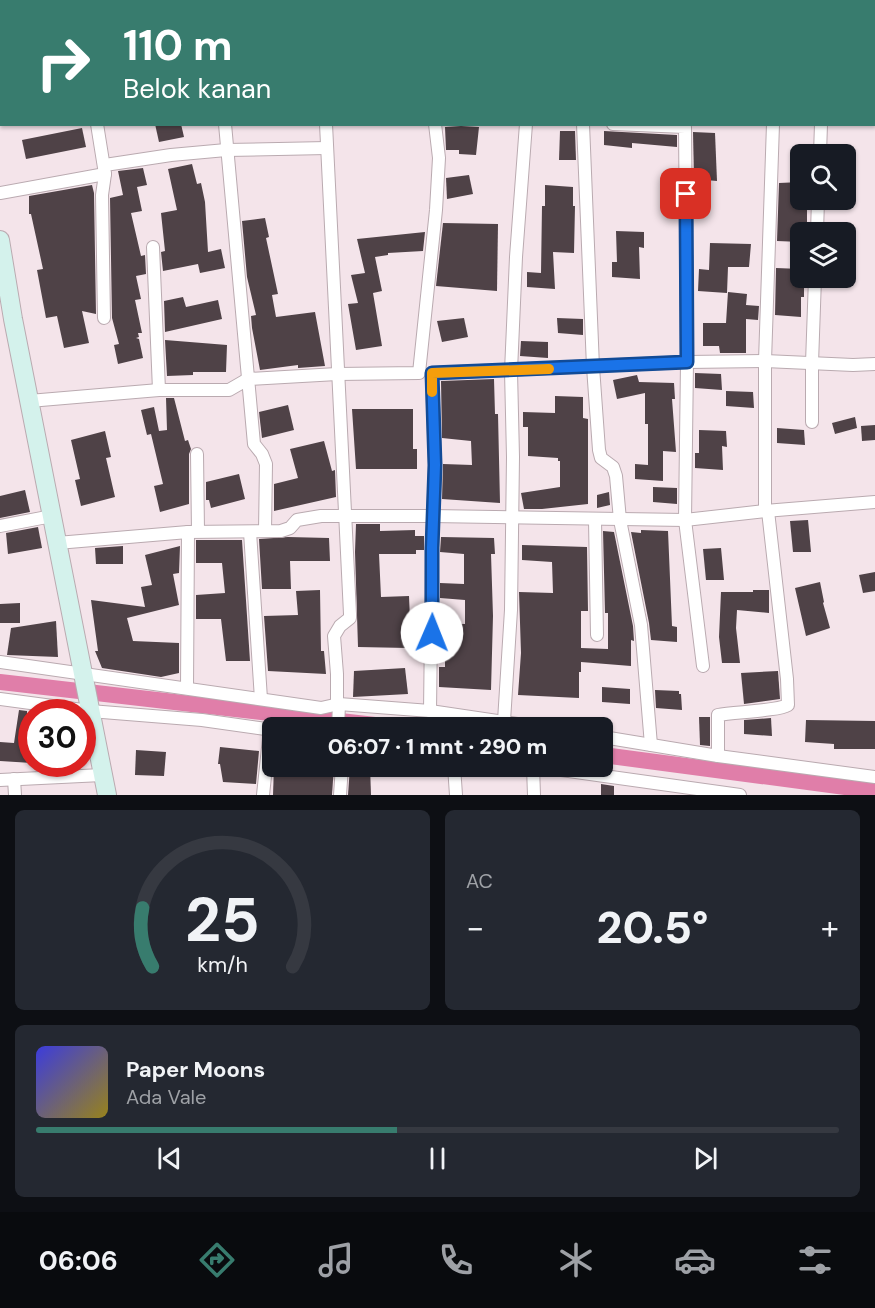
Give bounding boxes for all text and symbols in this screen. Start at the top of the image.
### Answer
text: 110 m [123,18,233,73]
icon: right [24,24,102,102]
text: Belok kanan [123,71,271,106]
map controls [790,144,856,288]
button: search [790,144,856,210]
pin [660,168,711,219]
icon: arrive [669,177,702,210]
button: layers [790,222,856,288]
position arrow [400,601,464,665]
speed limit sign: 30 [18,699,96,777]
text: 06:07 · 1 mnt · 290 m [328,732,547,761]
text: AC [466,868,493,894]
text: 25 [185,879,260,960]
text: 20.5° [597,898,708,957]
text: − [466,906,484,949]
text: + [821,906,839,949]
text: km/h [197,951,248,979]
text: Paper Moons [126,1055,265,1084]
text: Ada Vale [126,1084,206,1110]
icon: previous [153,1142,186,1175]
icon: pause [421,1142,454,1175]
icon: next [689,1142,722,1175]
icon: directions [196,1239,238,1281]
icon: music [315,1239,357,1281]
icon: phone [435,1239,477,1281]
icon: climate [555,1239,597,1281]
icon: car [674,1239,716,1281]
icon: filters [794,1239,836,1281]
text: 06:06 [39,1243,118,1278]

